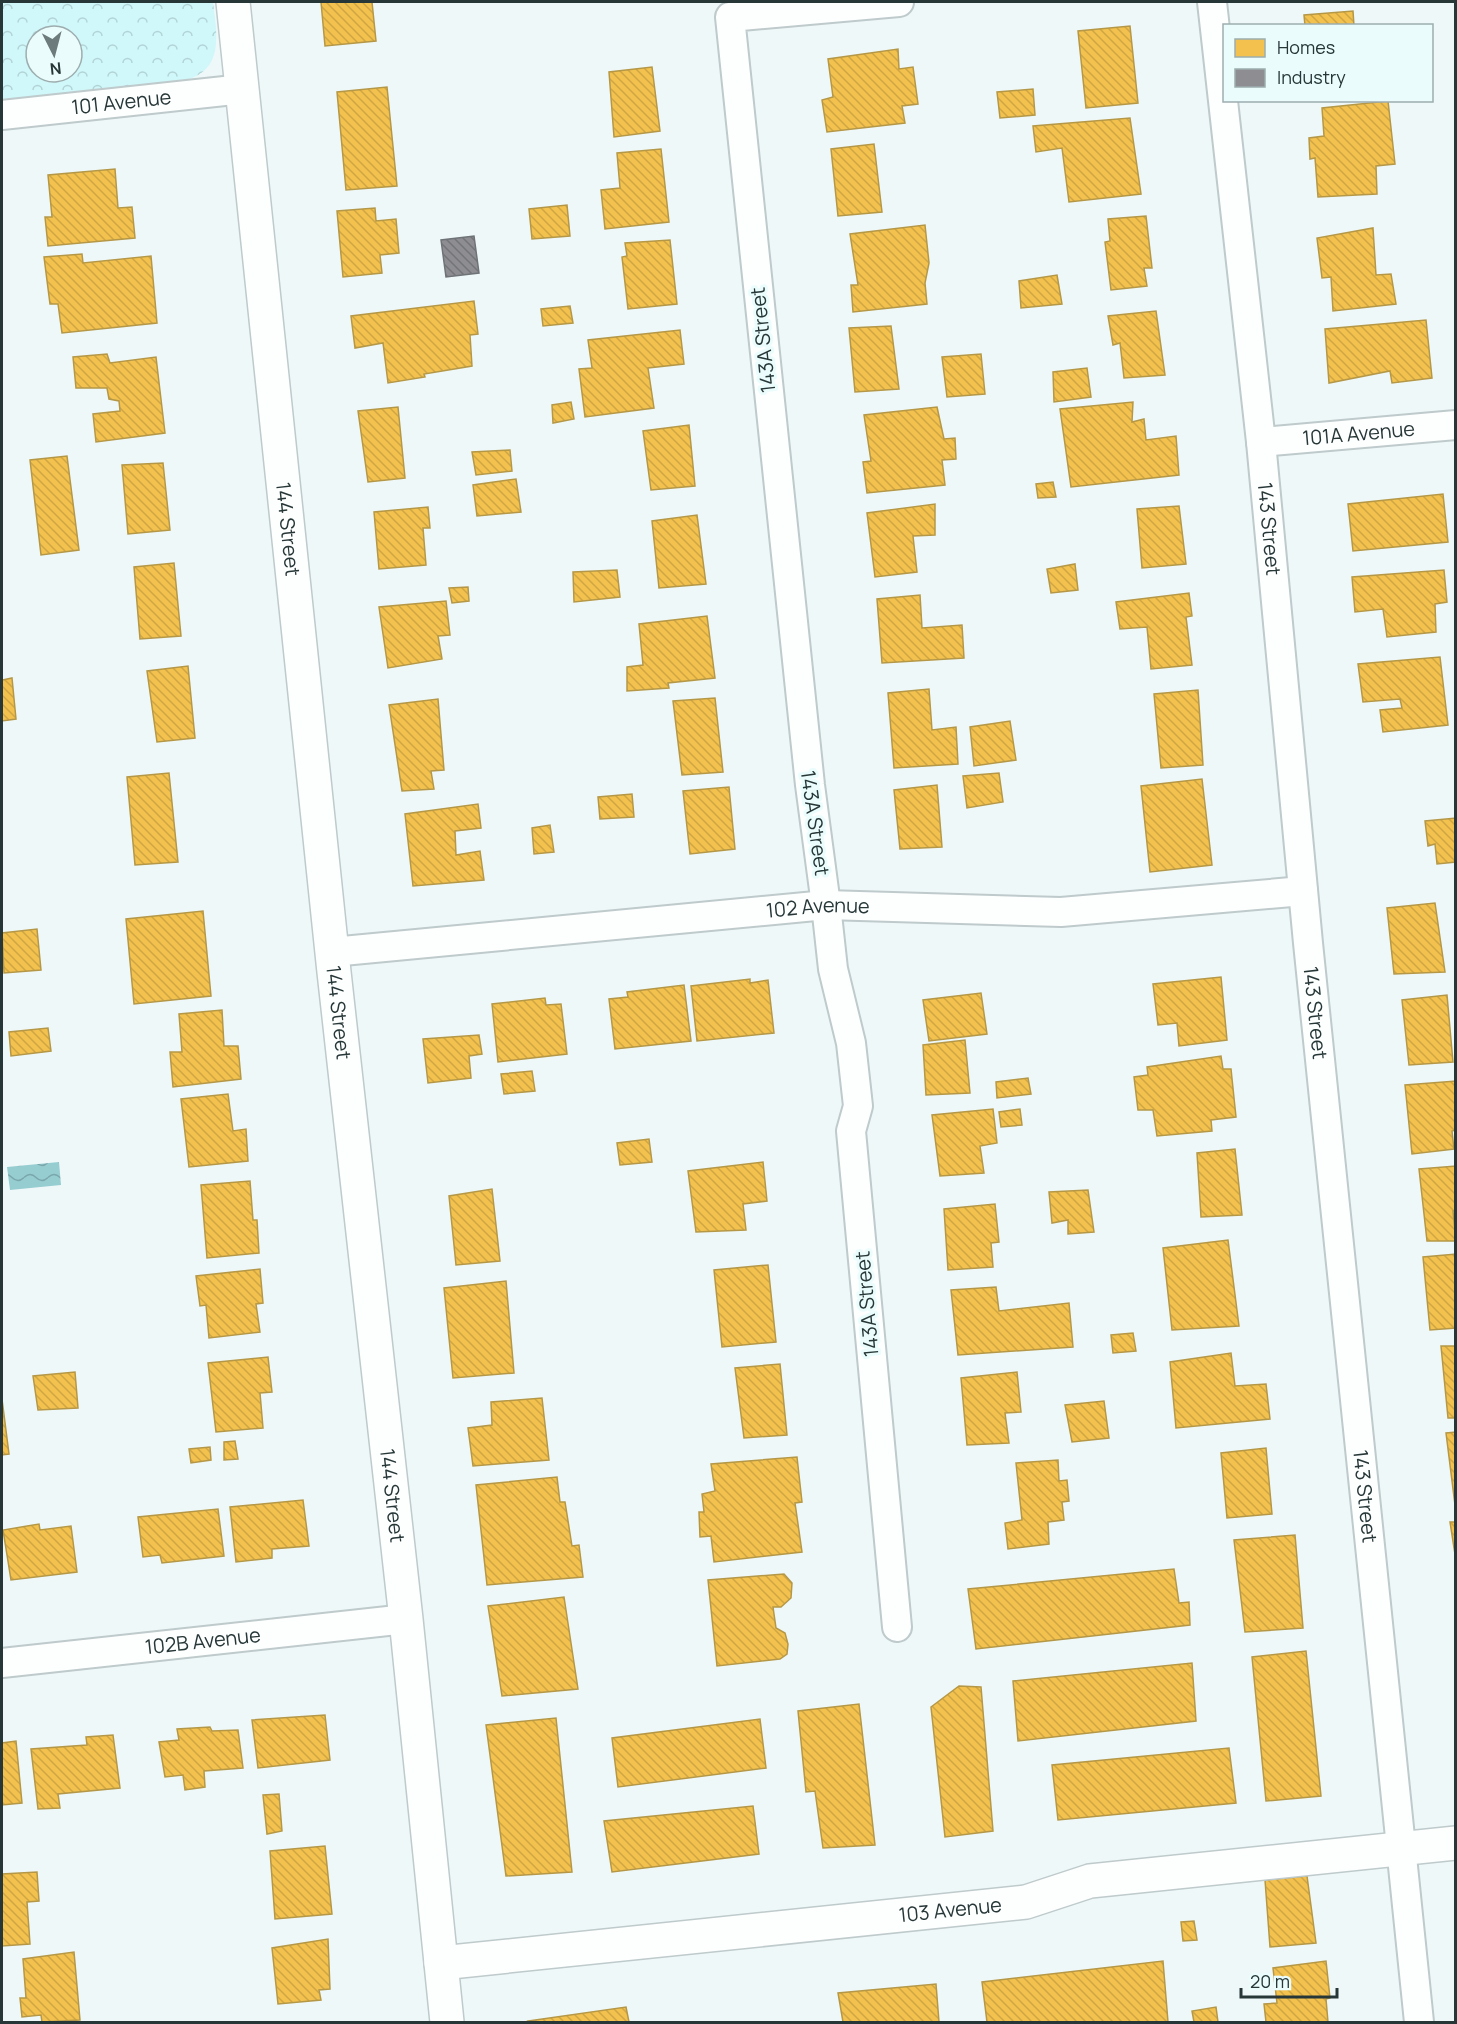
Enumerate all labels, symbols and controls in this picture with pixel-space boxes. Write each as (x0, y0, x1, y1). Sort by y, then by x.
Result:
north arrow (24, 24, 84, 84)
legend (1223, 24, 1433, 102)
text: Homes (1277, 35, 1335, 59)
text: N (49, 57, 62, 80)
text: Industry (1277, 65, 1346, 89)
street label: 101 Avenue (70, 83, 173, 120)
street label: 143A Street (744, 286, 781, 394)
street label: 101A Avenue (1301, 415, 1416, 451)
street label: 144 Street (270, 481, 307, 577)
street label: 143 Street (1252, 481, 1287, 577)
street label: 143A Street (795, 769, 836, 877)
street label: 102 Avenue (765, 891, 870, 924)
street label: 144 Street (320, 964, 358, 1061)
street label: 143 Street (1297, 965, 1334, 1061)
street label: 143A Street (848, 1250, 885, 1358)
street label: 144 Street (374, 1447, 411, 1544)
street label: 143 Street (1347, 1448, 1384, 1544)
street label: 102B Avenue (144, 1621, 262, 1660)
street label: 103 Avenue (897, 1891, 1003, 1928)
scale bar (1241, 1961, 1337, 1999)
text: 20 m (1250, 1969, 1290, 1993)

